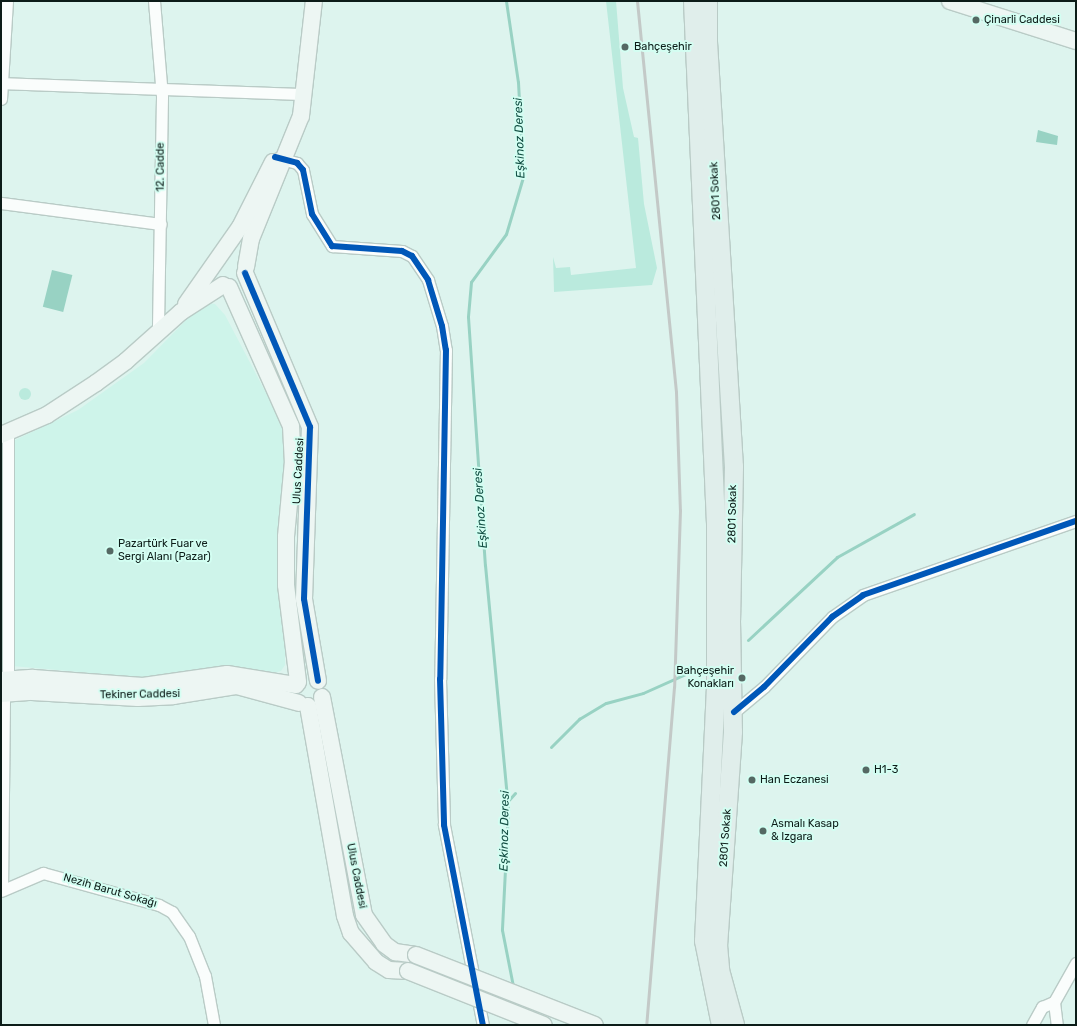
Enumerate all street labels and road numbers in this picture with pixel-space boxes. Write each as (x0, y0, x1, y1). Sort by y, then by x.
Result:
street label: 12. Cadde (154, 142, 168, 192)
street label: 2801 Sokak (708, 162, 724, 220)
street label: Ulus Caddesi (291, 438, 307, 504)
street label: 2801 Sokak (726, 485, 740, 543)
street label: Tekiner Caddesi (100, 688, 180, 702)
street label: 2801 Sokak (717, 808, 735, 868)
street label: Ulus Caddesi (343, 842, 369, 910)
street label: Nezih Barut Sokağı (62, 871, 158, 911)

